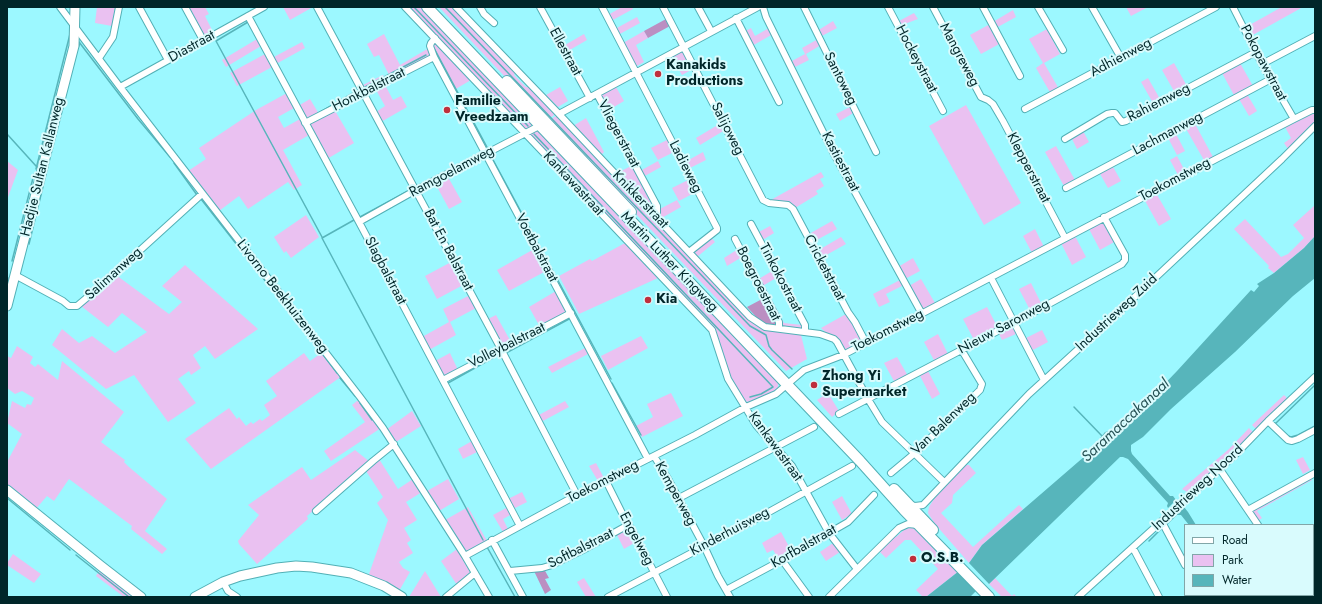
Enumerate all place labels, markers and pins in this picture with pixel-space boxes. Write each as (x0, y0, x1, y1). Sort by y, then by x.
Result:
place label: Kanakids Productions (666, 58, 743, 90)
marker: Kanakids Productions (653, 69, 663, 79)
place label: Familie Vreedzaam (455, 94, 528, 126)
marker: Familie Vreedzaam (442, 105, 452, 115)
place label: Kia (656, 292, 677, 308)
marker: Kia (643, 295, 653, 305)
place label: Zhong Yi Supermarket (822, 369, 906, 402)
marker: Zhong Yi Supermarket (809, 380, 819, 390)
place label: O.S.B. (921, 551, 963, 567)
marker: O.S.B. (908, 554, 918, 564)

